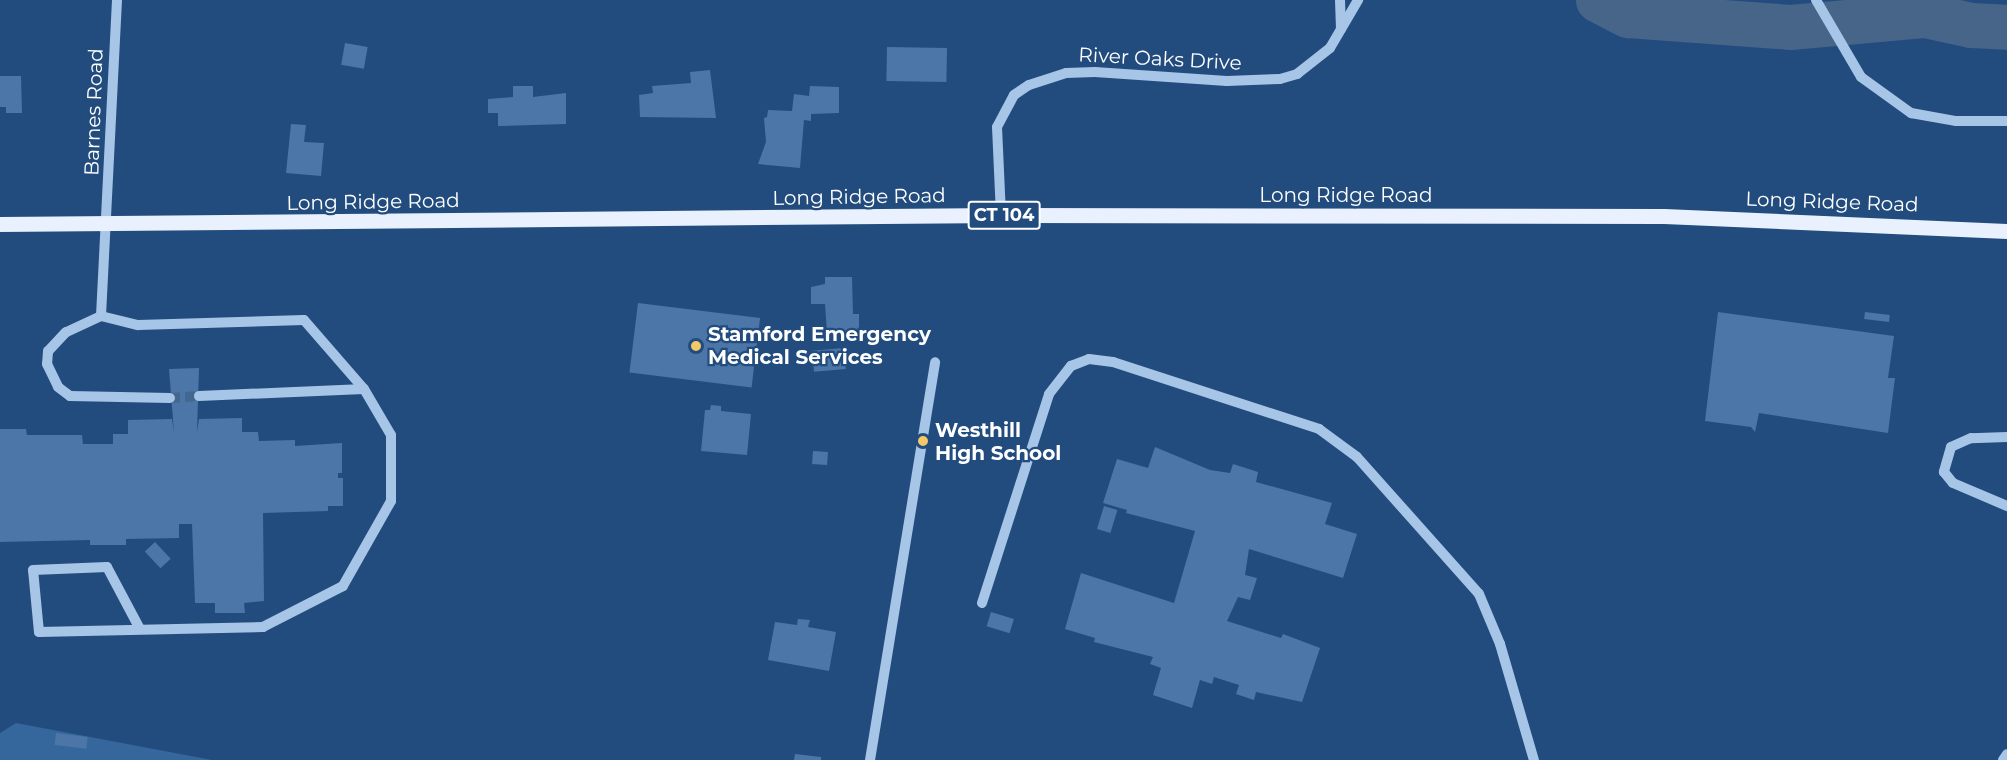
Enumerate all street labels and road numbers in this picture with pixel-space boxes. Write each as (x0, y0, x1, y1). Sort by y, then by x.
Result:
street label: River Oaks Drive (1078, 43, 1242, 75)
street label: Barnes Road (80, 48, 108, 176)
street label: Long Ridge Road (772, 183, 946, 211)
street label: Long Ridge Road (1259, 183, 1433, 207)
street label: Long Ridge Road (1745, 187, 1919, 217)
street label: Long Ridge Road (286, 188, 460, 216)
road number: CT 104 (966, 200, 1042, 230)

